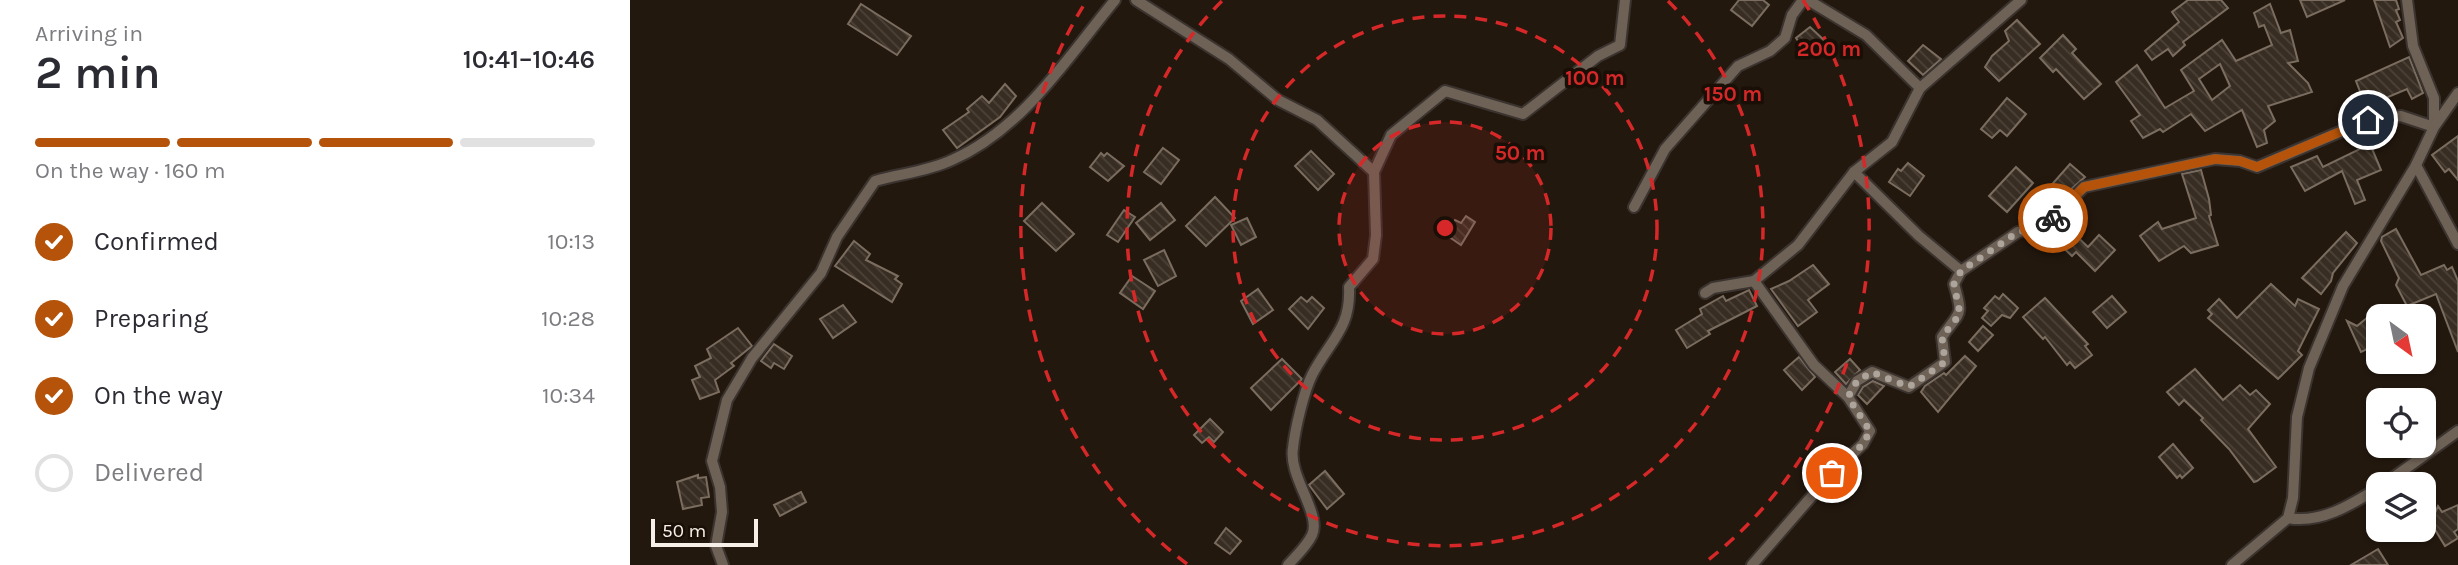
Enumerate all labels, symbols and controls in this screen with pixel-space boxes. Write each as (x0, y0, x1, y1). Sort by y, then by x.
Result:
text: Arriving in (35, 20, 143, 47)
text: 200 m (1797, 37, 1861, 61)
text: 10:41–10:46 (463, 44, 595, 75)
text: 2 min (35, 46, 161, 100)
text: 100 m (1565, 66, 1625, 90)
text: 150 m (1704, 82, 1762, 106)
pin (2338, 90, 2398, 150)
icon: home (2349, 101, 2387, 139)
text: 50 m (1495, 141, 1545, 165)
text: On the way · 160 m (35, 157, 225, 184)
courier (2018, 183, 2088, 253)
icon: bike (2034, 199, 2072, 237)
centre of rings (1433, 216, 1457, 240)
icon: check (35, 223, 73, 261)
text: Confirmed (94, 226, 219, 257)
text: 10:13 (547, 228, 595, 255)
icon: check (35, 300, 73, 338)
text: Preparing (94, 303, 208, 334)
north arrow (2366, 304, 2436, 374)
map controls (2366, 304, 2436, 542)
text: 10:28 (541, 305, 595, 332)
icon: check (35, 377, 73, 415)
text: On the way (94, 380, 223, 411)
text: 10:34 (542, 382, 595, 409)
button: locate (2366, 388, 2436, 458)
pin (1802, 443, 1862, 503)
icon: bag (1813, 454, 1851, 492)
text: Delivered (94, 457, 204, 488)
button: layers (2366, 472, 2436, 542)
scale bar (651, 516, 758, 548)
text: 50 m (662, 520, 706, 542)

